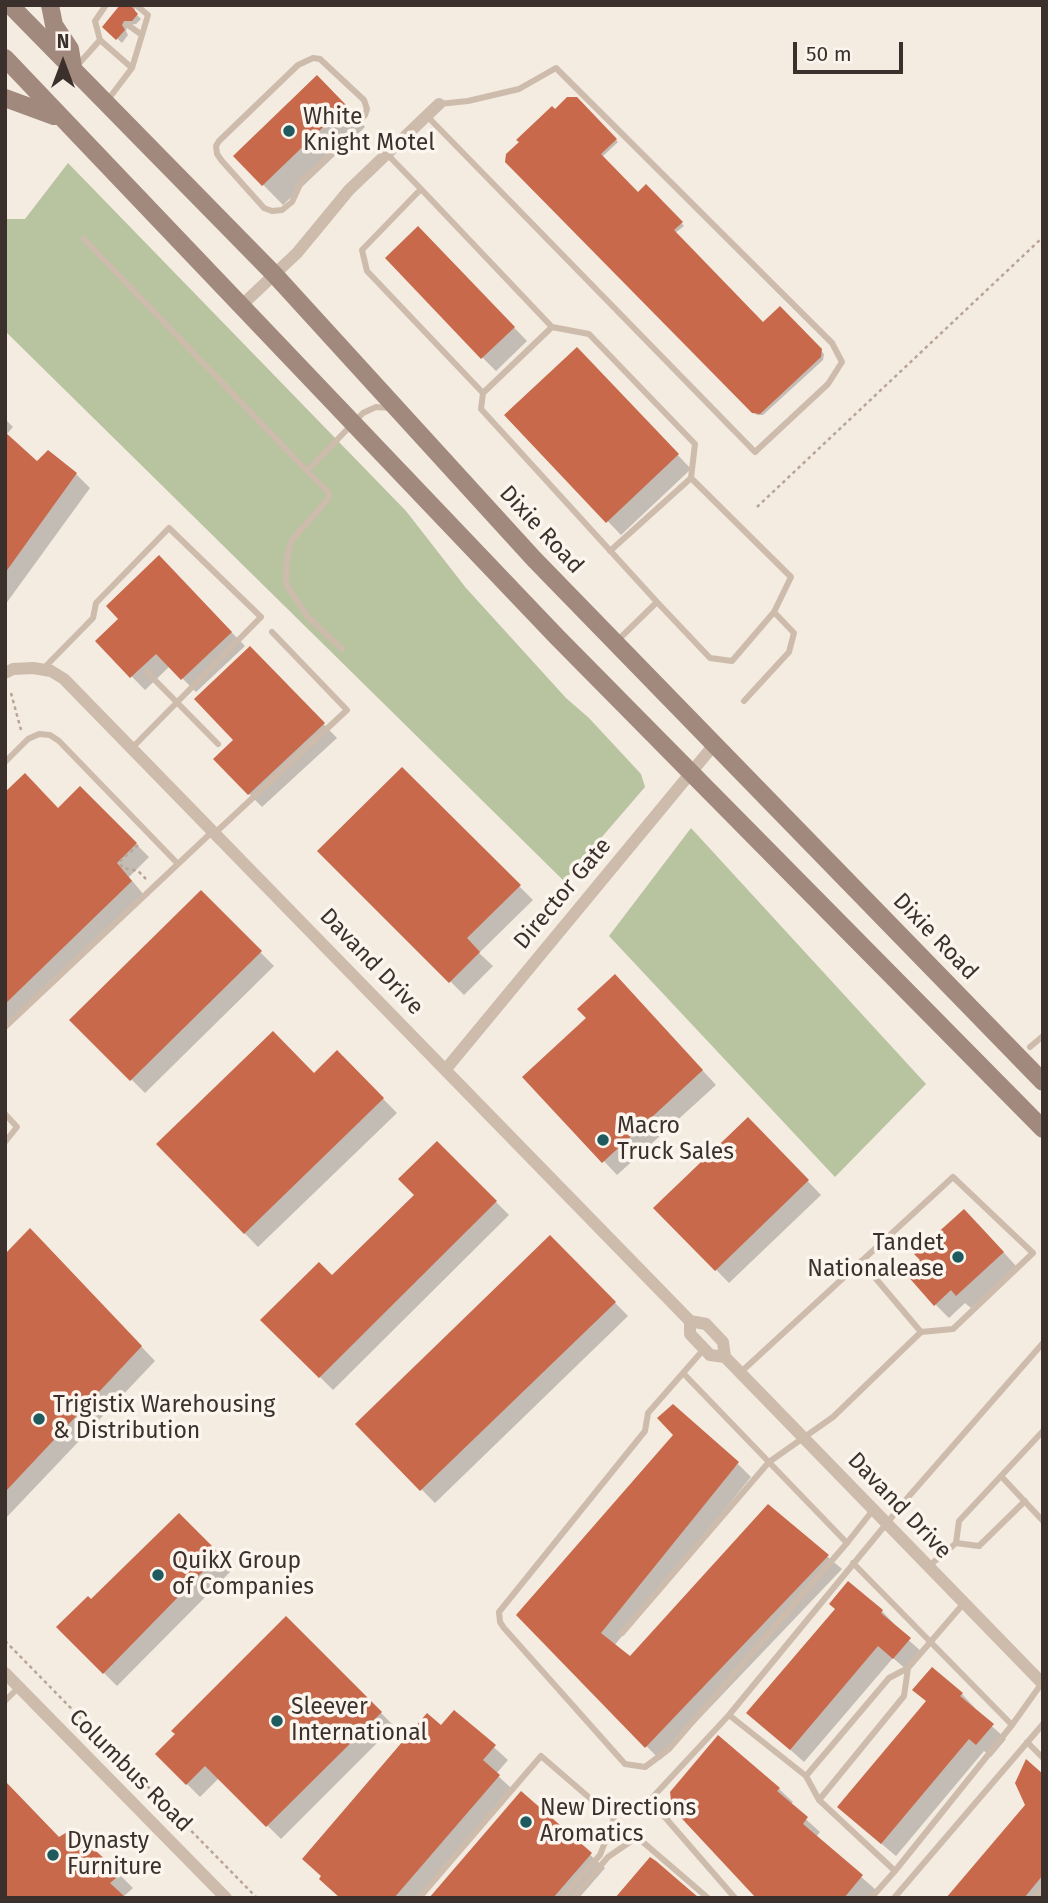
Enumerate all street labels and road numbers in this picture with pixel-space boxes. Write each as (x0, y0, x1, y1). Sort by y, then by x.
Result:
street label: Dixie Road (493, 480, 589, 580)
street label: Director Gate (508, 833, 618, 955)
street label: Dixie Road (887, 888, 983, 986)
street label: Davand Drive (313, 903, 429, 1021)
street label: Davand Drive (841, 1447, 957, 1565)
street label: Columbus Road (63, 1704, 197, 1838)

